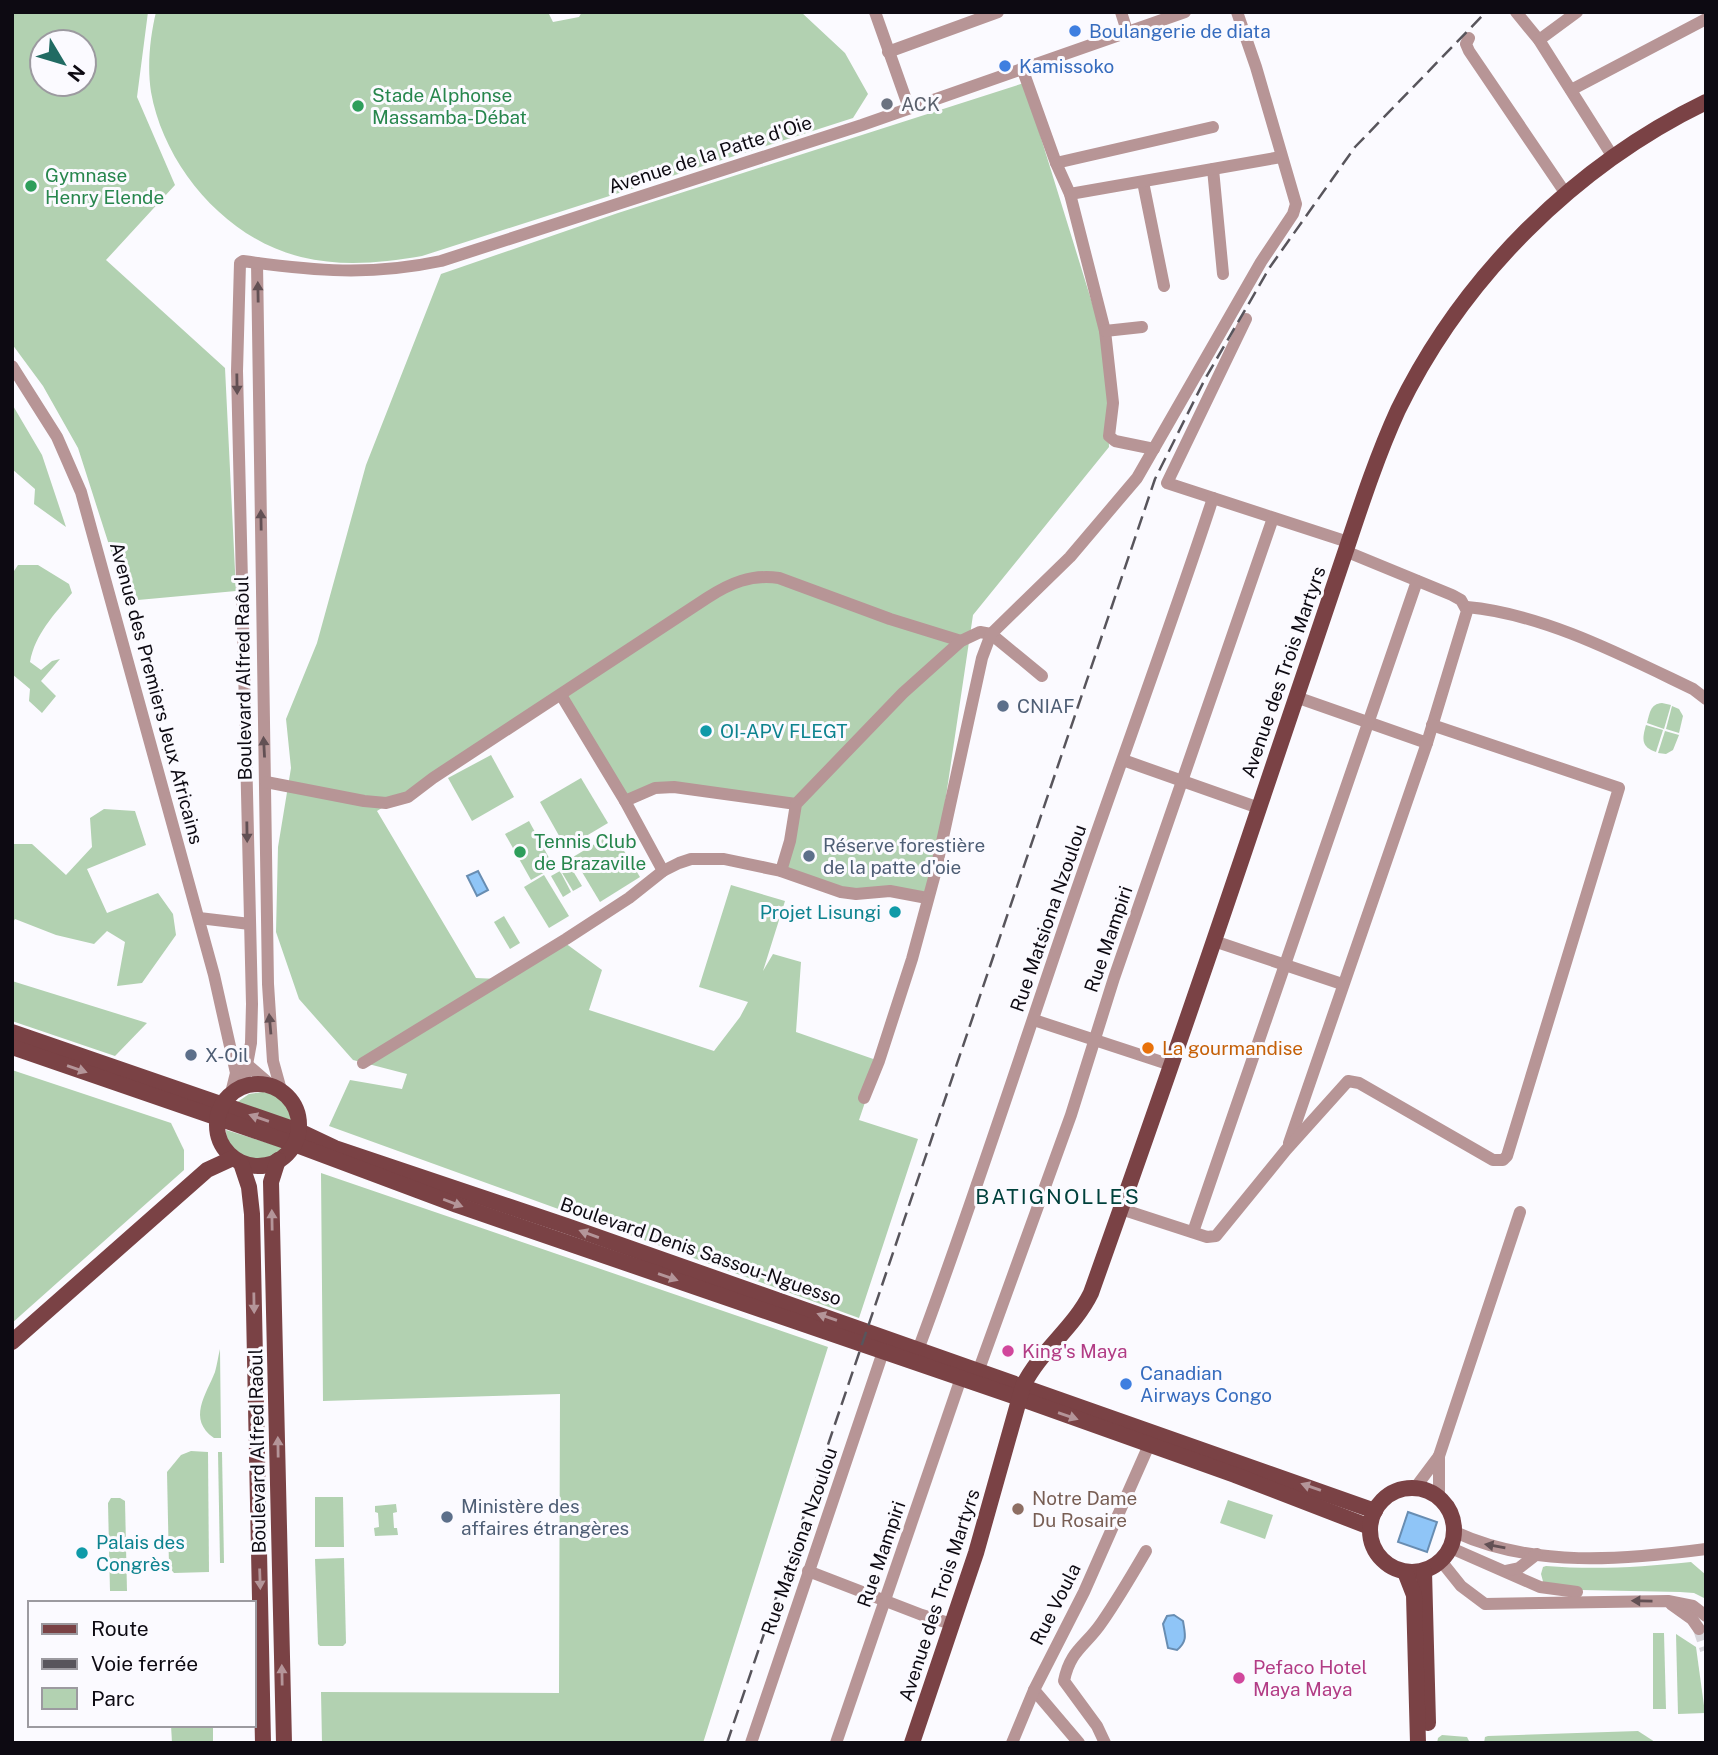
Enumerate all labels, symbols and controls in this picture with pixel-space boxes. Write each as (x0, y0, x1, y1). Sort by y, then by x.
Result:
place label: Boulangerie de diata (1089, 20, 1271, 42)
marker: Boulangerie de diata (1067, 23, 1083, 39)
north arrow (28, 28, 98, 98)
place label: Kamissoko (1019, 55, 1114, 77)
marker: Kamissoko (997, 58, 1013, 74)
text: N (63, 61, 90, 86)
place label: Stade Alphonse Massamba-Débat (372, 84, 527, 128)
place label: ACK (901, 93, 940, 115)
marker: ACK (879, 96, 895, 112)
marker: Stade Alphonse Massamba-Débat (350, 98, 366, 114)
street label: Avenue de la Patte d'Oie (605, 111, 815, 197)
place label: Gymnase Henry Elende (45, 164, 164, 208)
marker: Gymnase Henry Elende (23, 178, 39, 194)
one-way arrow (252, 281, 263, 303)
one-way arrow (231, 373, 243, 395)
one-way arrow (255, 508, 266, 530)
street label: Avenue des Premiers Jeux Africains (106, 539, 208, 847)
street label: Avenue des Trois Martyrs (1236, 563, 1330, 781)
street label: Boulevard Alfred Raôul (230, 575, 256, 781)
place label: CNIAF (1017, 695, 1075, 717)
marker: CNIAF (995, 698, 1011, 714)
place label: OI-APV FLEGT (720, 720, 847, 742)
marker: OI-APV FLEGT (698, 723, 714, 739)
one-way arrow (259, 736, 270, 758)
one-way arrow (242, 821, 253, 843)
street label: Rue Matsiona Nzoulou (1006, 821, 1090, 1015)
place label: Tennis Club de Brazaville (534, 830, 646, 874)
place label: Réserve forestière de la patte d'oie (823, 834, 985, 878)
marker: Tennis Club de Brazaville (512, 844, 528, 860)
marker: Réserve forestière de la patte d'oie (801, 848, 817, 864)
street label: Rue Mampiri (1080, 883, 1136, 995)
place label: Projet Lisungi (760, 901, 881, 923)
marker: Projet Lisungi (887, 904, 903, 920)
one-way arrow (264, 1012, 275, 1034)
place label: La gourmandise (1162, 1037, 1303, 1059)
marker: La gourmandise (1140, 1040, 1156, 1056)
place label: X-Oil (205, 1044, 249, 1066)
marker: X-Oil (183, 1047, 199, 1063)
one-way arrow (66, 1064, 87, 1075)
one-way arrow (249, 1112, 270, 1123)
district label: BATIGNOLLES (975, 1184, 1141, 1209)
street label: Boulevard Denis Sassou-Nguesso (557, 1192, 845, 1310)
one-way arrow (442, 1198, 463, 1209)
one-way arrow (266, 1208, 278, 1230)
one-way arrow (579, 1228, 600, 1239)
one-way arrow (657, 1272, 678, 1283)
one-way arrow (248, 1292, 260, 1314)
one-way arrow (817, 1311, 838, 1322)
place label: King's Maya (1022, 1340, 1128, 1362)
marker: King's Maya (1000, 1343, 1016, 1359)
street label: Boulevard Alfred Raôul (244, 1348, 270, 1554)
place label: Canadian Airways Congo (1140, 1362, 1272, 1406)
marker: Canadian Airways Congo (1118, 1376, 1134, 1392)
one-way arrow (1057, 1411, 1078, 1422)
one-way arrow (272, 1436, 284, 1458)
street label: Rue Matsiona Nzoulou (757, 1444, 841, 1638)
one-way arrow (1300, 1481, 1321, 1492)
street label: Avenue des Trois Martyrs (894, 1486, 984, 1704)
place label: Notre Dame Du Rosaire (1032, 1487, 1137, 1531)
place label: Ministère des affaires étrangères (461, 1495, 629, 1539)
street label: Rue Mampiri (853, 1498, 909, 1610)
marker: Notre Dame Du Rosaire (1010, 1501, 1026, 1517)
marker: Ministère des affaires étrangères (439, 1509, 455, 1525)
place label: Palais des Congrès (96, 1531, 185, 1575)
one-way arrow (1484, 1541, 1506, 1552)
marker: Palais des Congrès (74, 1545, 90, 1561)
street label: Rue Voula (1025, 1560, 1085, 1648)
one-way arrow (254, 1569, 265, 1591)
one-way arrow (1630, 1595, 1652, 1606)
legend (28, 1601, 256, 1727)
text: Route (91, 1616, 149, 1641)
text: Voie ferrée (91, 1651, 198, 1676)
place label: Pefaco Hotel Maya Maya (1253, 1656, 1367, 1700)
one-way arrow (276, 1663, 288, 1685)
marker: Pefaco Hotel Maya Maya (1231, 1670, 1247, 1686)
text: Parc (91, 1686, 135, 1711)

